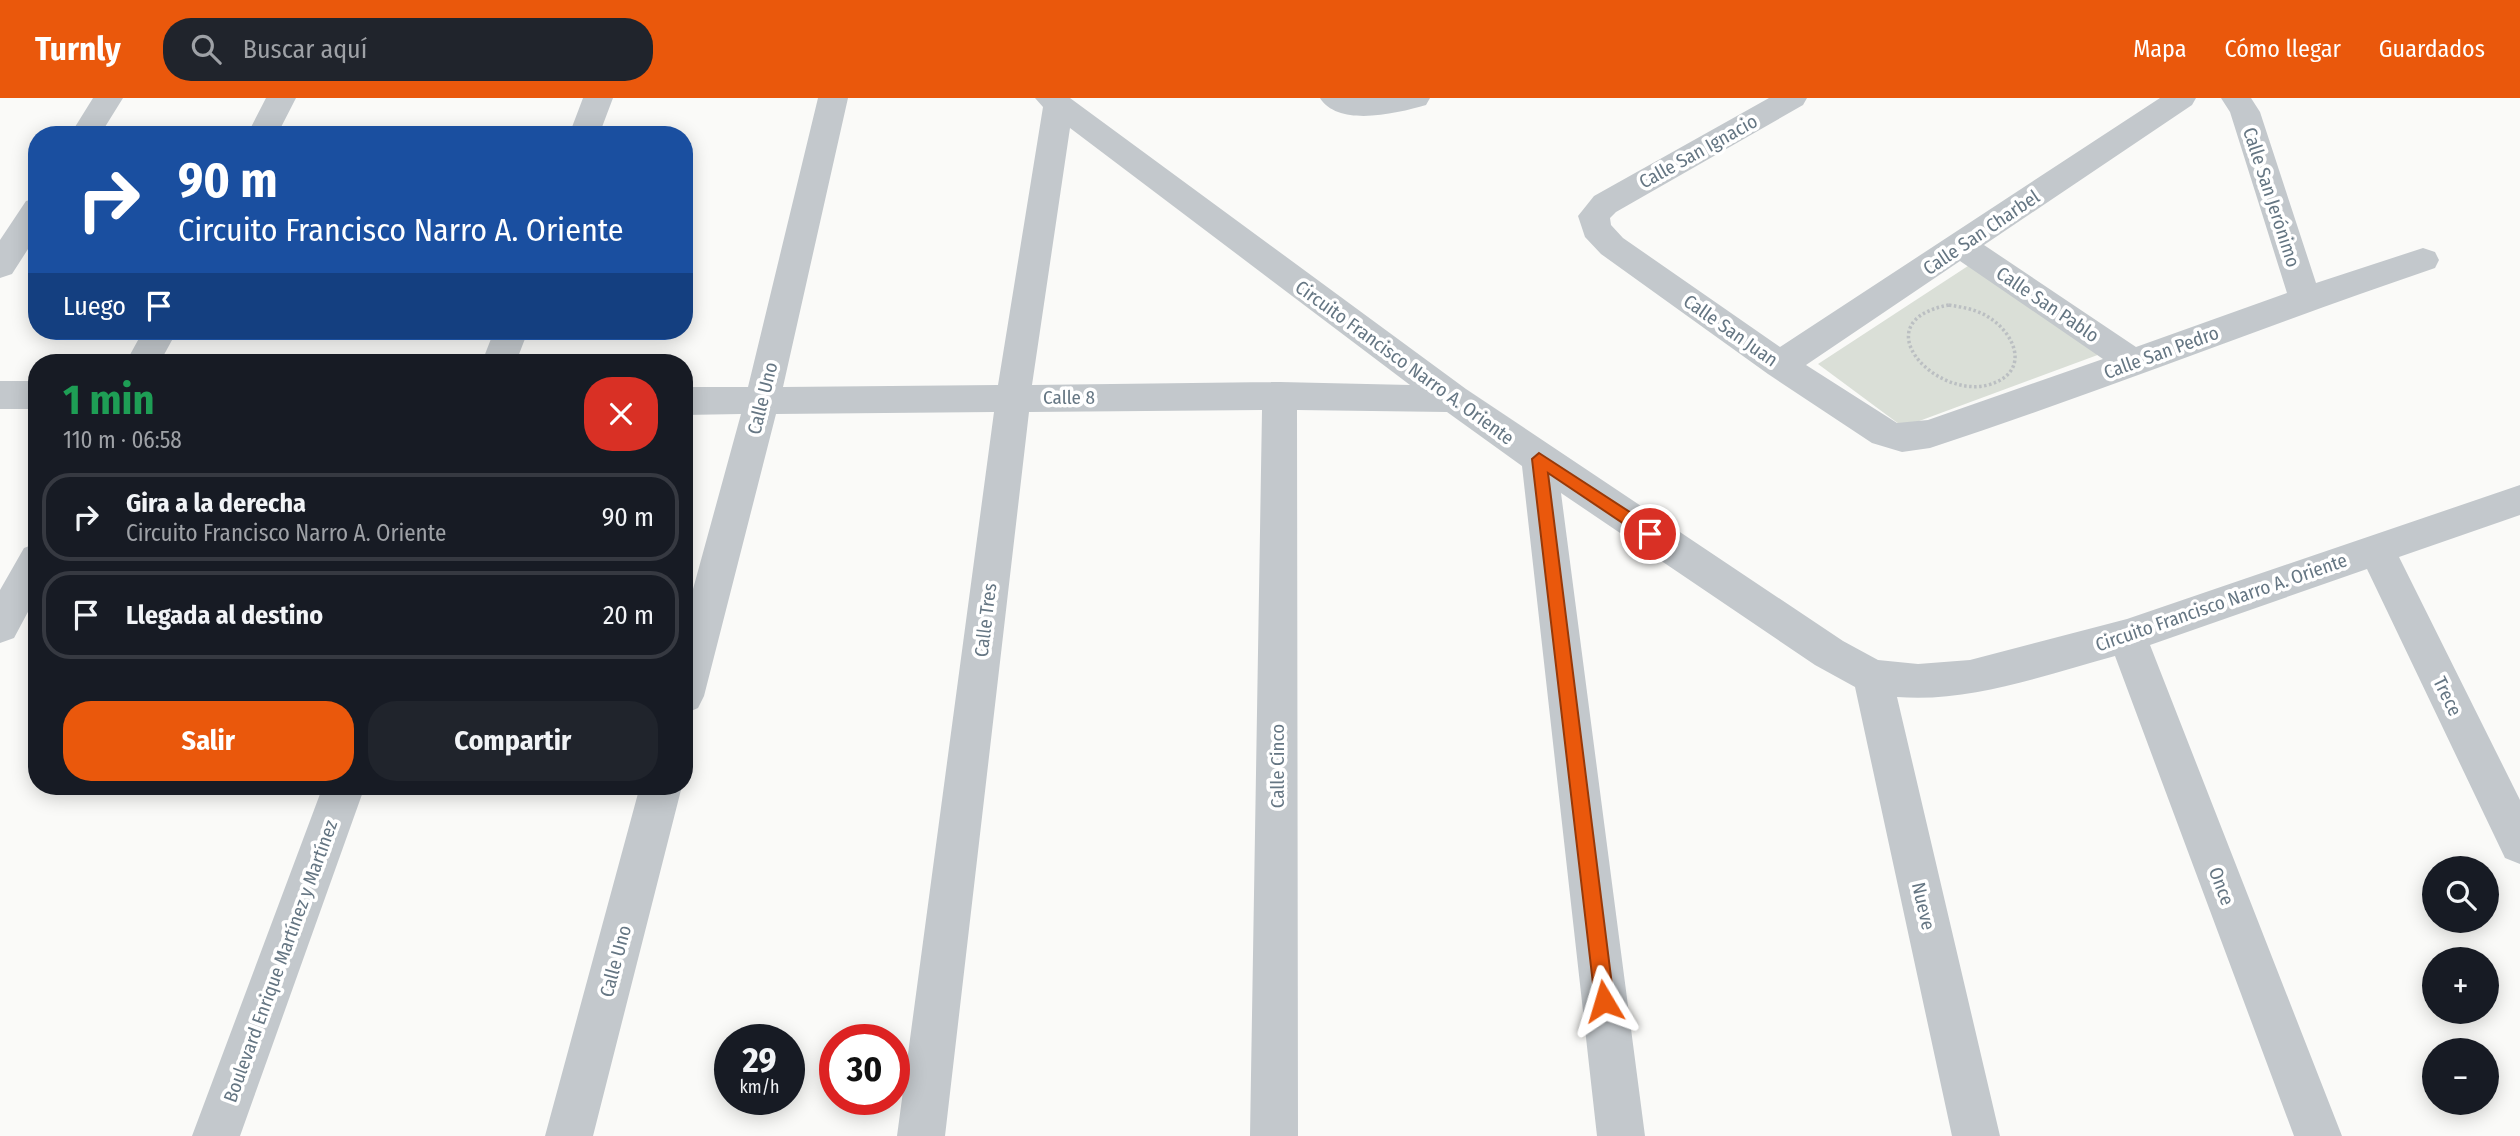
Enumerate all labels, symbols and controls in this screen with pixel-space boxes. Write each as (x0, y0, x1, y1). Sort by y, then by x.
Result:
search box (163, 18, 653, 81)
text: Turnly (35, 29, 121, 69)
icon: search (187, 30, 225, 68)
text: Buscar aquí (243, 34, 367, 65)
text: Mapa (2133, 35, 2186, 63)
text: Cómo llegar (2224, 35, 2341, 63)
text: Guardados (2379, 35, 2485, 63)
street label: Calle San Ignacio (1635, 109, 1761, 193)
street label: Calle San Jerónimo (2238, 124, 2305, 270)
text: 90 m (178, 151, 278, 210)
icon: right (63, 154, 154, 245)
street label: Calle San Charbel (1919, 185, 2044, 280)
text: Circuito Francisco Narro A. Oriente (178, 211, 624, 249)
street label: Calle San Pablo (1992, 262, 2103, 347)
street label: Circuito Francisco Narro A. Oriente (1291, 275, 1518, 449)
icon: arrive (140, 287, 178, 325)
street label: Calle San Juan (1679, 289, 1782, 371)
text: Luego (63, 291, 126, 322)
street label: Calle San Pedro (2101, 321, 2222, 384)
street label: Calle Uno (742, 360, 783, 437)
text: 1 min (63, 375, 154, 425)
button: close (584, 377, 658, 451)
street label: Calle 8 (1043, 386, 1095, 409)
text: 110 m · 06:58 (63, 426, 182, 454)
text: Gira a la derecha (126, 488, 306, 519)
icon: right (67, 498, 105, 536)
text: 90 m (602, 502, 654, 533)
pin (1620, 504, 1680, 564)
icon: arrive (1631, 515, 1669, 553)
text: Circuito Francisco Narro A. Oriente (126, 519, 446, 547)
street label: Circuito Francisco Narro A. Oriente (2092, 549, 2350, 656)
street label: Calle Tres (970, 582, 1001, 658)
icon: arrive (67, 596, 105, 634)
text: Llegada al destino (126, 600, 323, 631)
text: 20 m (603, 600, 654, 631)
street label: Trece (2428, 673, 2467, 720)
button: Salir (63, 701, 354, 781)
button: Compartir (368, 701, 658, 781)
street label: Calle Cinco (1266, 724, 1289, 808)
street label: Boulevard Enrique Martínez y Martínez (219, 816, 343, 1105)
map controls (2422, 856, 2499, 1115)
button: search (2422, 856, 2499, 933)
street label: Once (2204, 864, 2239, 909)
street label: Nueve (1907, 880, 1940, 932)
street label: Calle Uno (595, 923, 636, 1000)
button: + (2422, 947, 2499, 1024)
position arrow (1567, 964, 1641, 1038)
speed limit sign: 30 (819, 1024, 910, 1115)
button: − (2422, 1038, 2499, 1115)
text: 29 (742, 1039, 777, 1081)
text: km/h (739, 1076, 780, 1098)

